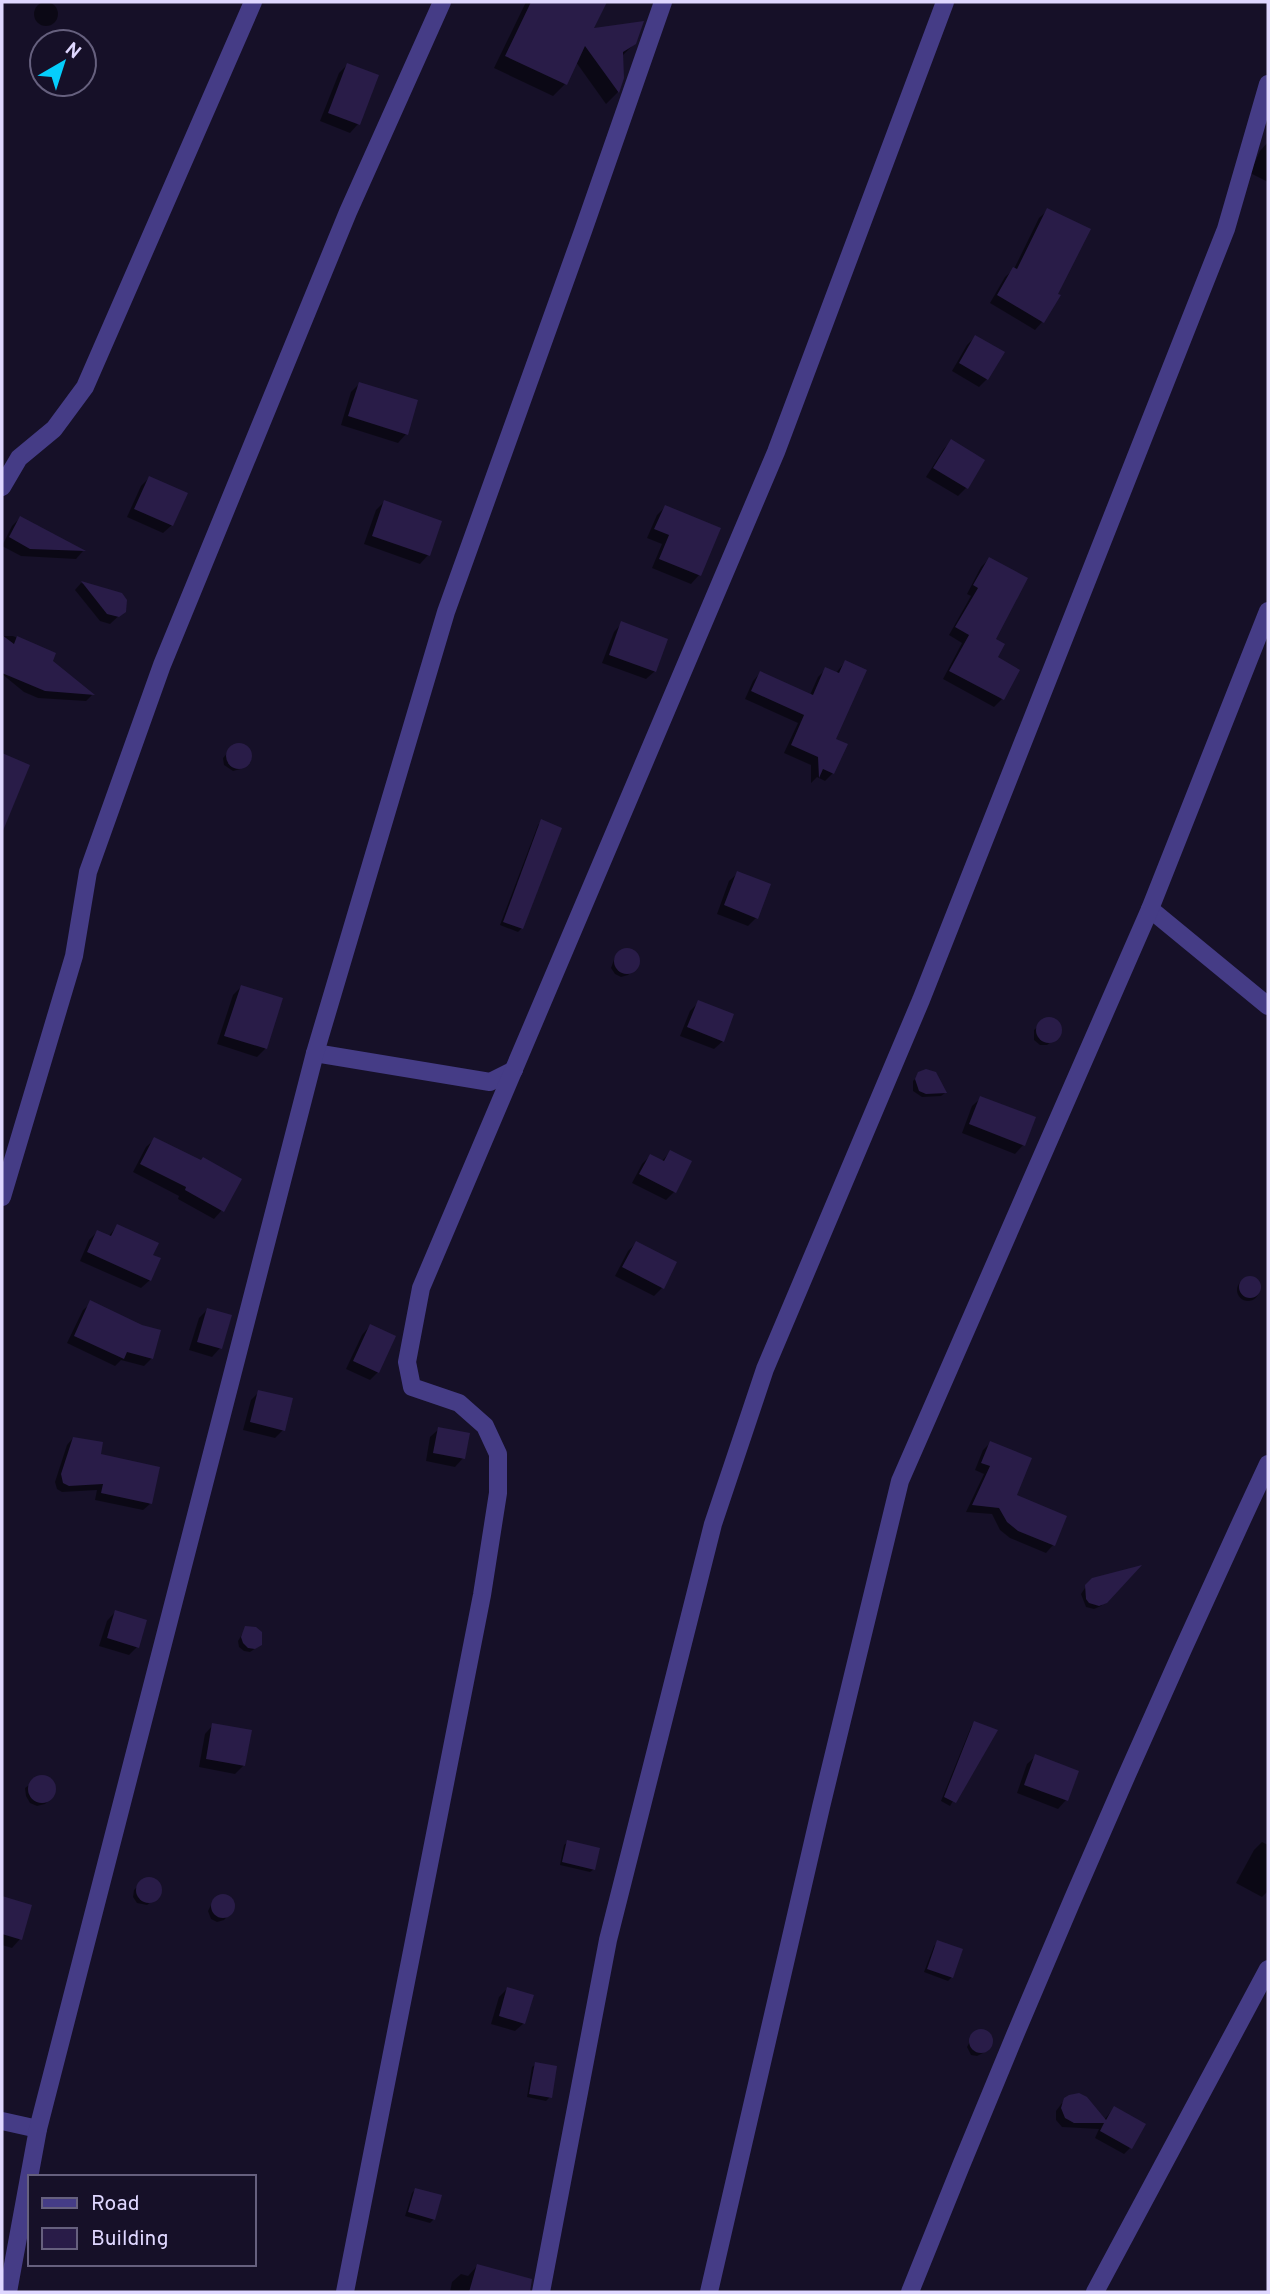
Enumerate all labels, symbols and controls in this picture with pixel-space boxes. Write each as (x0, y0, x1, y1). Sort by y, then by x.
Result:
north arrow (28, 28, 98, 98)
text: N (60, 38, 85, 65)
legend (28, 2175, 256, 2266)
text: Road (91, 2191, 140, 2218)
text: Building (91, 2226, 169, 2253)

